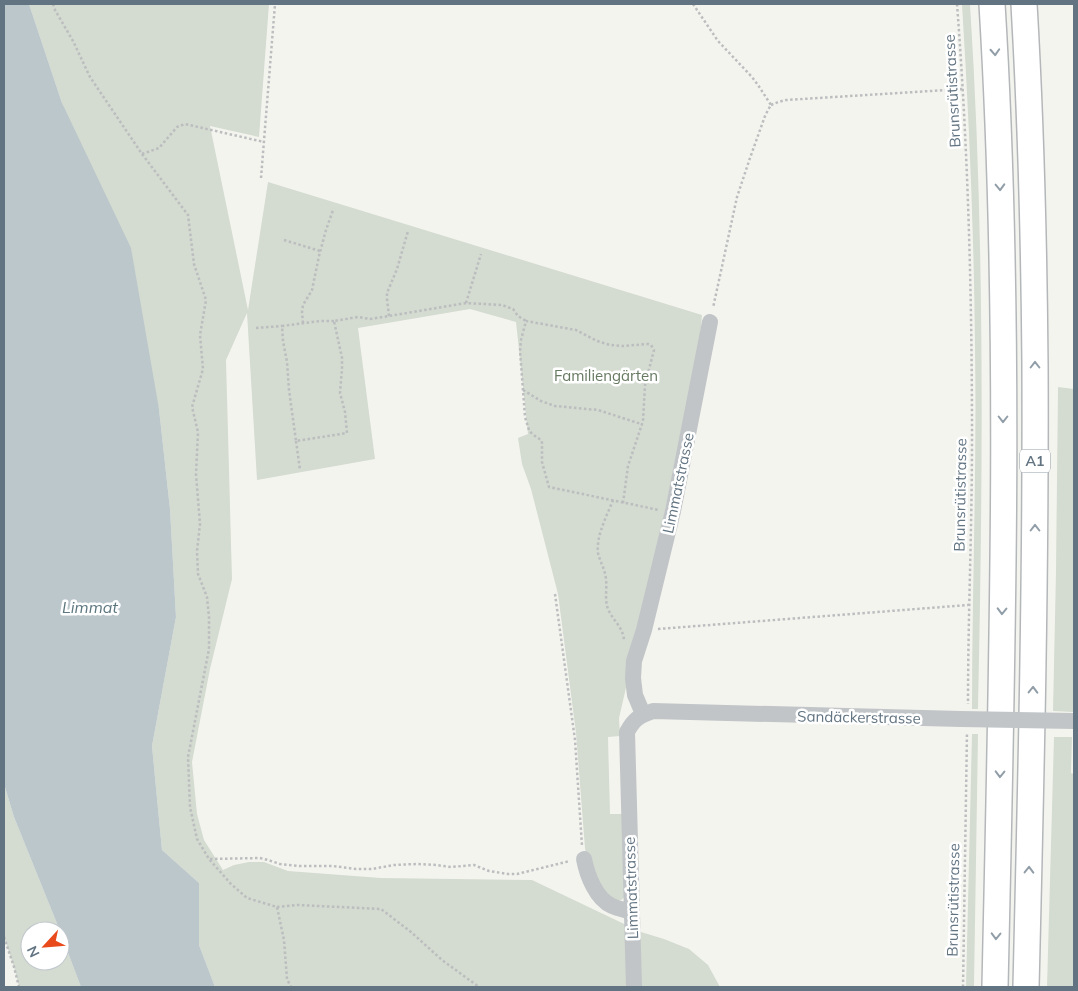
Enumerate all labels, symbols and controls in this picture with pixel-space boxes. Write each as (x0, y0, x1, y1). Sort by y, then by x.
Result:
street label: Brunsrütistrasse (940, 34, 964, 148)
one-way arrow (989, 49, 1000, 57)
one-way arrow (995, 184, 1005, 191)
one-way arrow (1030, 361, 1040, 369)
park label: Familiengärten (554, 366, 658, 385)
one-way arrow (998, 416, 1008, 424)
street label: Limmatstrasse (658, 431, 698, 535)
street label: Brunsrütistrasse (950, 438, 970, 552)
road number: A1 (1020, 450, 1050, 472)
one-way arrow (1030, 524, 1040, 532)
water label: Limmat (62, 597, 118, 617)
one-way arrow (997, 608, 1007, 616)
one-way arrow (1028, 686, 1038, 694)
street label: Sandäckerstrasse (797, 706, 921, 728)
one-way arrow (994, 770, 1005, 778)
street label: Limmatstrasse (620, 837, 642, 939)
street label: Brunsrütistrasse (943, 843, 963, 957)
one-way arrow (1024, 866, 1034, 874)
north arrow (20, 921, 70, 971)
one-way arrow (991, 933, 1001, 941)
text: N (23, 943, 44, 960)

